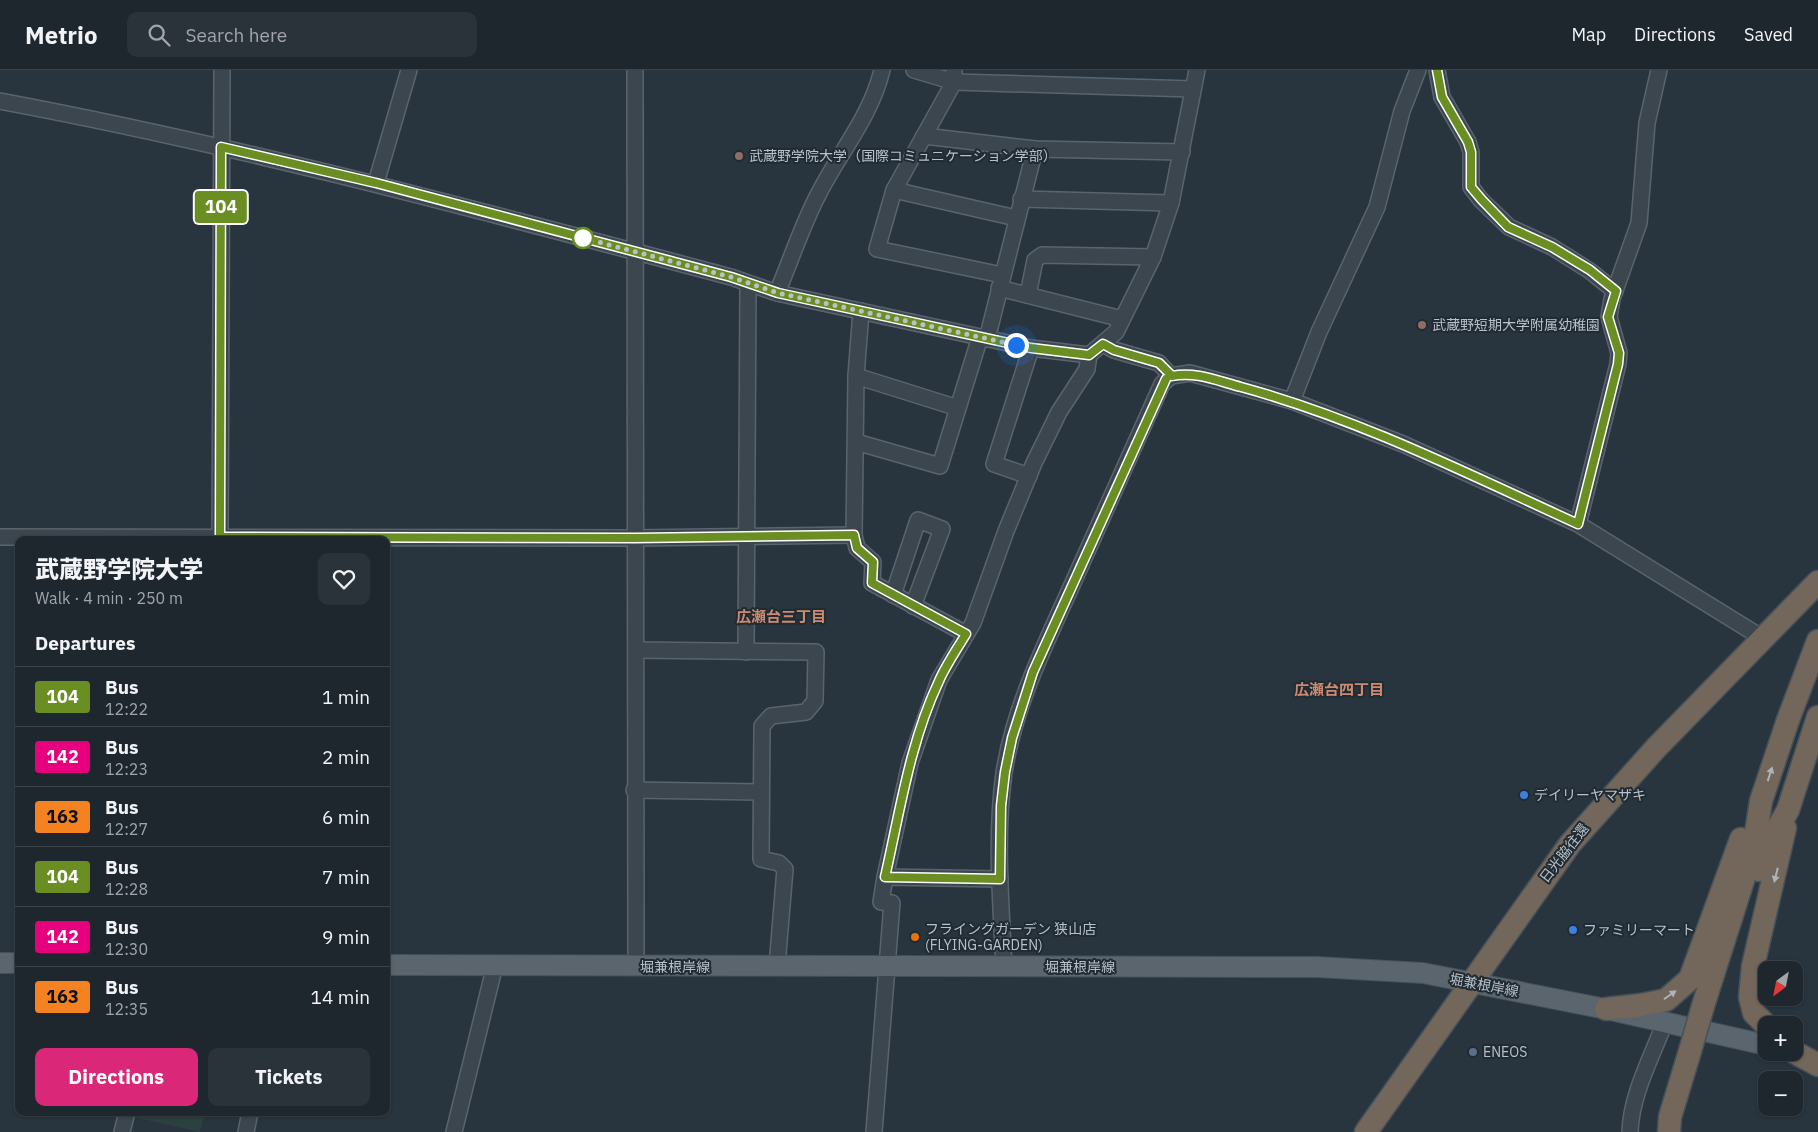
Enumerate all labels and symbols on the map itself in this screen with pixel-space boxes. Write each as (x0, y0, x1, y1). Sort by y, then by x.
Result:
place label: 武蔵野学院大学（国際コミュニケーション学部） (749, 147, 1057, 165)
marker: 武蔵野学院大学（国際コミュニケーション学部） (733, 150, 745, 162)
line badge: 104 (192, 191, 250, 223)
unlabelled marker (572, 227, 594, 249)
place label: 武蔵野短期大学附属幼稚園 (1432, 316, 1600, 334)
marker: 武蔵野短期大学附属幼稚園 (1416, 319, 1428, 331)
your location (1004, 333, 1029, 358)
district label: 広瀬台三丁目 (736, 607, 826, 626)
district label: 広瀬台四丁目 (1294, 680, 1384, 699)
one-way arrow (1767, 767, 1774, 782)
place label: デイリーヤマザキ (1534, 786, 1646, 804)
marker: デイリーヤマザキ (1518, 789, 1530, 801)
street label: 日光脇往還 (1535, 820, 1593, 886)
one-way arrow (1771, 867, 1779, 882)
place label: フライングガーデン 狭山店 (FLYING-GARDEN) (925, 920, 1096, 954)
place label: ファミリーマート (1583, 921, 1695, 939)
marker: ファミリーマート (1567, 924, 1579, 936)
marker: フライングガーデン 狭山店 (FLYING-GARDEN) (909, 931, 921, 943)
street label: 堀兼根岸線 (640, 958, 710, 976)
street label: 堀兼根岸線 (1045, 958, 1115, 976)
north arrow (1758, 961, 1802, 1006)
street label: 堀兼根岸線 (1448, 969, 1520, 1001)
one-way arrow (1663, 990, 1677, 1000)
place label: ENEOS (1483, 1043, 1527, 1061)
marker: ENEOS (1467, 1046, 1479, 1058)

